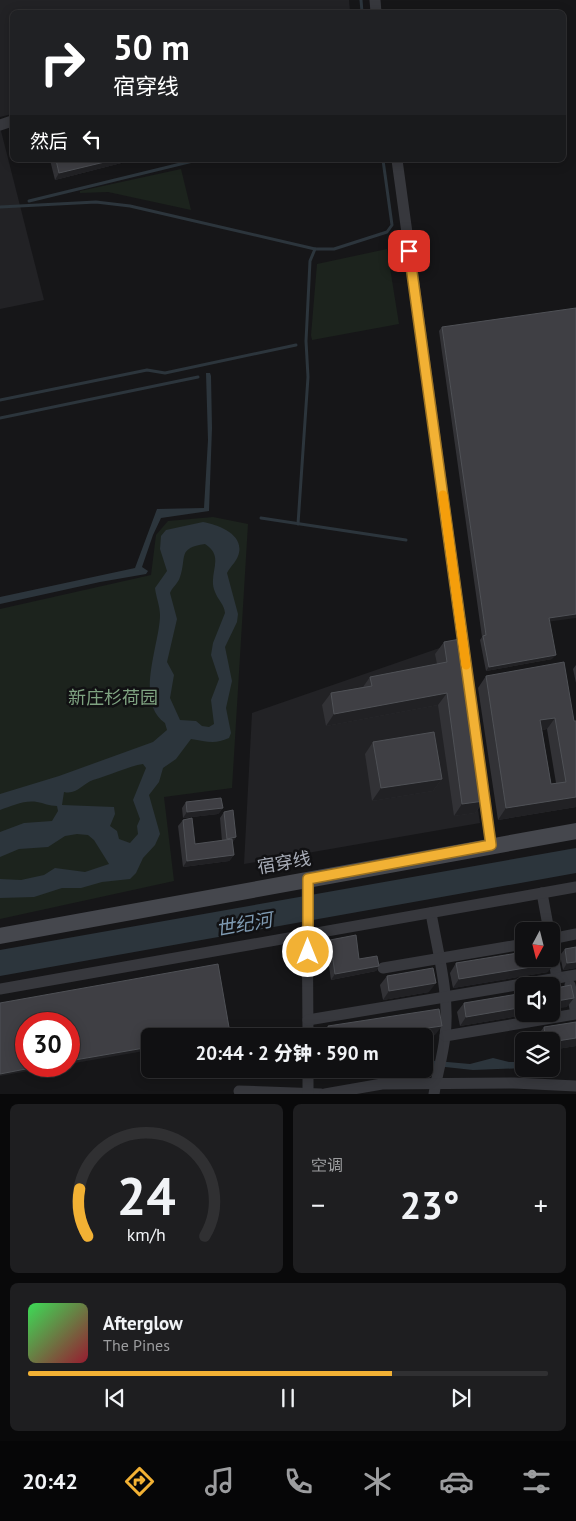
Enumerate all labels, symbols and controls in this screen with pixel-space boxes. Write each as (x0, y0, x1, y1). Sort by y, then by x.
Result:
text: 50 m (113, 24, 190, 70)
icon: right (30, 30, 95, 95)
text: 宿穿线 (113, 72, 179, 100)
icon: left (78, 125, 106, 153)
text: 然后 (30, 129, 68, 153)
pin (388, 230, 430, 272)
icon: arrive (395, 237, 423, 265)
park label: 新庄杉荷园 (68, 686, 158, 709)
street label: 宿穿线 (255, 846, 312, 879)
water label: 世纪河 (214, 907, 278, 941)
north arrow (515, 922, 560, 968)
map controls (515, 922, 560, 1077)
position arrow (281, 925, 333, 977)
button: sound (515, 977, 560, 1022)
speed limit sign: 30 (15, 1012, 80, 1077)
button: layers (515, 1032, 560, 1077)
text: 20:44 · 2 分钟 · 590 m (195, 1041, 379, 1065)
text: 空调 (311, 1155, 343, 1175)
text: 24 (117, 1162, 176, 1229)
text: 23° (400, 1180, 459, 1229)
text: − (311, 1186, 325, 1223)
text: + (534, 1186, 548, 1223)
text: km/h (127, 1223, 166, 1246)
text: Afterglow (103, 1311, 183, 1335)
text: The Pines (103, 1335, 170, 1355)
icon: previous (101, 1384, 129, 1412)
icon: pause (274, 1384, 302, 1412)
icon: next (447, 1384, 475, 1412)
icon: directions (122, 1464, 157, 1499)
icon: music (202, 1464, 237, 1499)
icon: phone (281, 1464, 316, 1499)
icon: climate (360, 1464, 395, 1499)
icon: car (439, 1464, 474, 1499)
icon: filters (519, 1464, 554, 1499)
text: 20:42 (22, 1467, 78, 1495)

